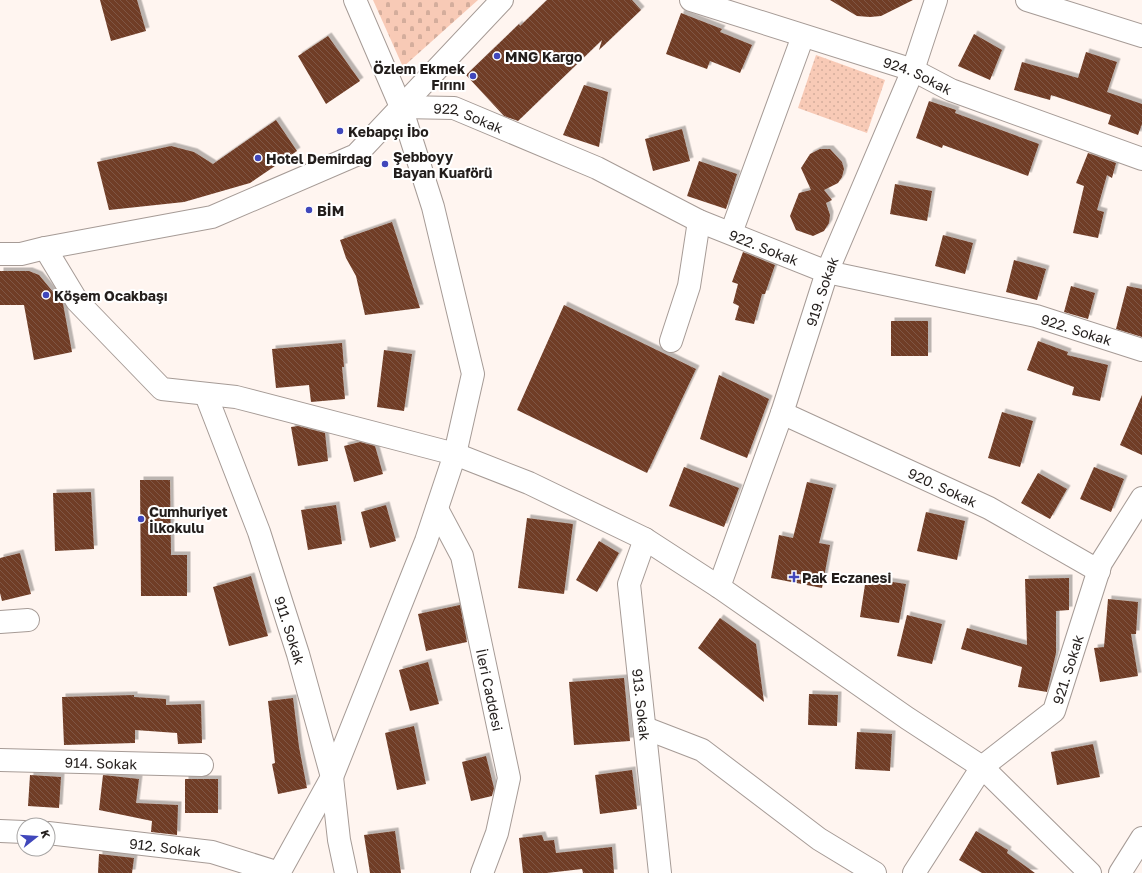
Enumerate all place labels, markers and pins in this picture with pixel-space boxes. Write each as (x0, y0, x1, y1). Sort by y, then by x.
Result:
place label: MNG Kargo (505, 48, 582, 65)
marker: MNG Kargo (492, 51, 502, 61)
place label: Özlem Ekmek Fırını (373, 60, 465, 93)
marker: Özlem Ekmek Fırını (468, 71, 478, 81)
place label: Kebapçı İbo (348, 123, 429, 140)
marker: Kebapçı İbo (335, 126, 345, 136)
place label: Şebboyy Bayan Kuaförü (393, 148, 492, 181)
place label: Hotel Demirdağ (266, 150, 372, 167)
marker: Hotel Demirdağ (253, 153, 263, 163)
marker: Şebboyy Bayan Kuaförü (380, 159, 390, 169)
place label: BİM (317, 202, 344, 219)
marker: BİM (304, 205, 314, 215)
place label: Köşem Ocakbaşı (54, 287, 168, 304)
marker: Köşem Ocakbaşı (41, 290, 51, 300)
place label: Cumhuriyet İlkokulu (149, 503, 228, 536)
marker: Cumhuriyet İlkokulu (136, 514, 146, 524)
place label: Pak Eczanesi (802, 569, 891, 586)
marker: Pak Eczanesi (789, 572, 799, 582)

